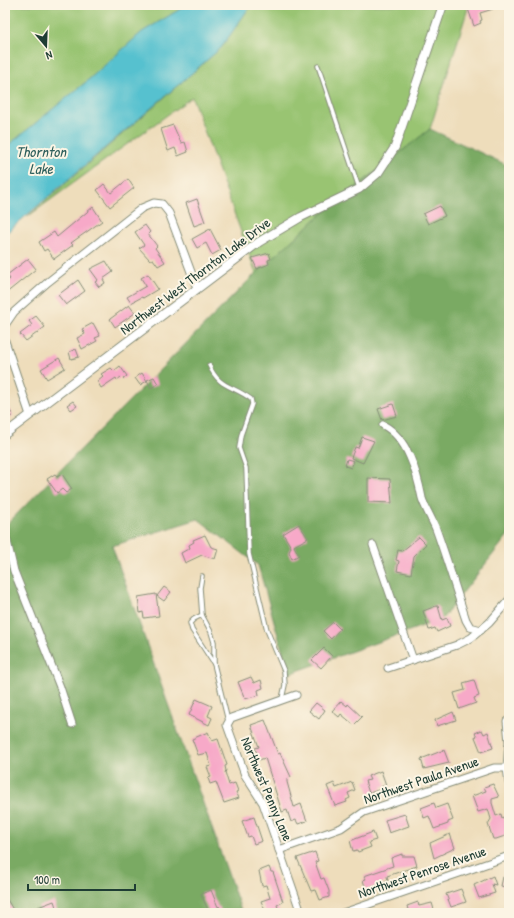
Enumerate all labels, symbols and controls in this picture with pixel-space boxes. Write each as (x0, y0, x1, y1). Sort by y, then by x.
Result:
north arrow (26, 26, 66, 66)
text: N (44, 48, 54, 63)
water label: Thornton Lake (16, 141, 67, 179)
street label: Northwest West Thornton Lake Drive (116, 212, 274, 338)
street label: Northwest Penny Lane (236, 734, 298, 845)
street label: Northwest Paula Avenue (361, 751, 481, 808)
street label: Northwest Penrose Avenue (355, 841, 489, 902)
scale bar (28, 866, 135, 892)
text: 100 m (34, 871, 60, 888)

